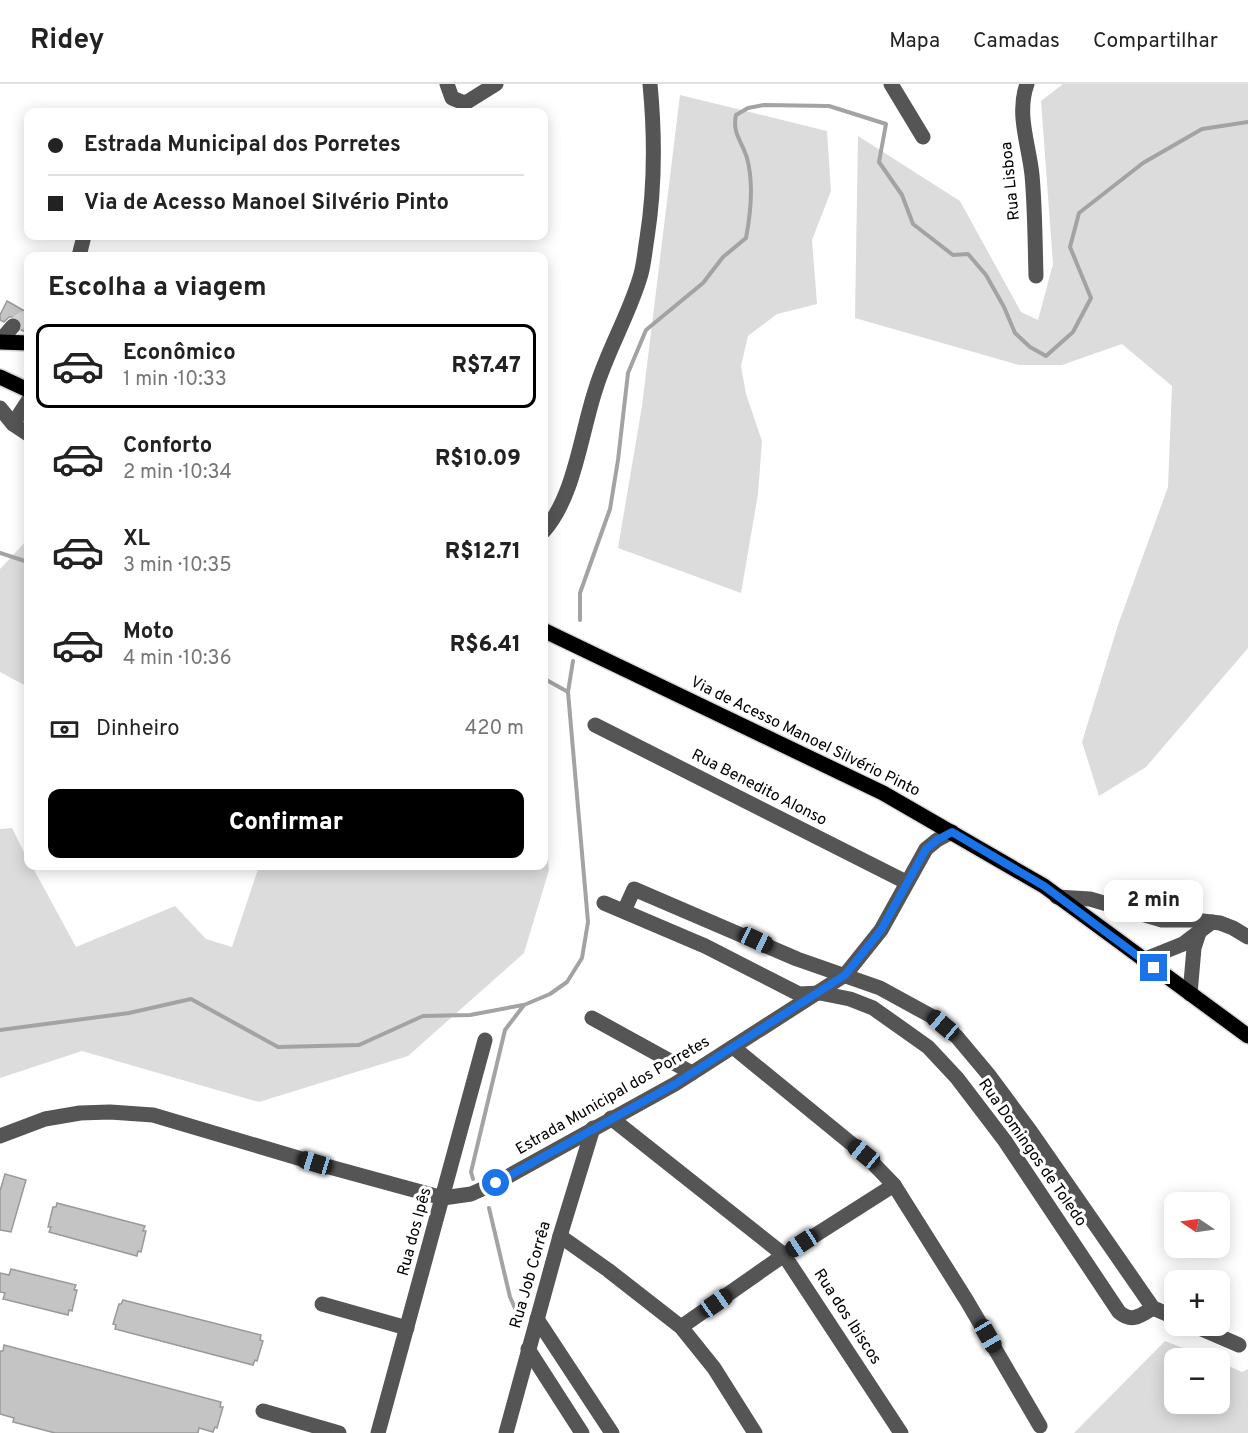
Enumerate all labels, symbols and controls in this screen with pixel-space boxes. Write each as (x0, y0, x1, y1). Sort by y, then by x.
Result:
text: Ridey (30, 23, 104, 59)
text: Mapa (889, 28, 940, 55)
text: Camadas (973, 28, 1060, 55)
text: Compartilhar (1093, 28, 1218, 55)
text: Estrada Municipal dos Porretes (84, 132, 401, 159)
street label: Rua Lisboa (997, 141, 1025, 221)
text: Via de Acesso Manoel Silvério Pinto (84, 190, 449, 217)
text: Escolha a viagem (48, 271, 267, 305)
icon: car (51, 339, 105, 393)
text: Econômico (123, 340, 236, 367)
text: R$7.47 (452, 353, 521, 380)
text: 1 min · 10:33 (123, 367, 227, 393)
icon: car (51, 432, 105, 486)
text: Conforto (123, 433, 212, 460)
text: R$10.09 (435, 446, 521, 473)
text: 2 min · 10:34 (123, 460, 232, 486)
icon: car (51, 525, 105, 579)
text: XL (123, 526, 150, 553)
text: R$12.71 (445, 539, 521, 566)
text: 3 min · 10:35 (123, 553, 232, 579)
icon: car (51, 618, 105, 672)
text: Moto (123, 619, 174, 646)
text: R$6.41 (450, 632, 521, 659)
text: 4 min · 10:36 (123, 646, 232, 672)
street label: Via de Acesso Manoel Silvério Pinto (687, 672, 923, 802)
icon: cash (48, 713, 81, 746)
text: Dinheiro (96, 716, 179, 743)
text: 420 m (465, 716, 524, 742)
street label: Rua Benedito Alonso (688, 745, 830, 831)
button: Confirmar (48, 789, 524, 858)
callout: 2 min (1104, 881, 1204, 923)
text: 2 min (1127, 888, 1180, 914)
car (736, 924, 776, 956)
route end (1140, 954, 1167, 981)
car (923, 1007, 963, 1043)
street label: Estrada Municipal dos Porretes (512, 1032, 714, 1160)
street label: Rua Domingos de Toledo (973, 1075, 1091, 1231)
car (844, 1136, 884, 1172)
car (295, 1149, 335, 1177)
route start (482, 1169, 509, 1196)
street label: Rua dos Ipês (394, 1186, 436, 1278)
north arrow (1164, 1192, 1230, 1258)
map controls (1164, 1192, 1230, 1414)
street label: Rua Job Corrêa (506, 1219, 556, 1331)
car (782, 1226, 822, 1260)
street label: Rua dos Ibiscos (809, 1265, 885, 1369)
button: + (1164, 1270, 1230, 1336)
car (696, 1285, 736, 1321)
car (971, 1316, 1005, 1356)
button: − (1164, 1348, 1230, 1414)

